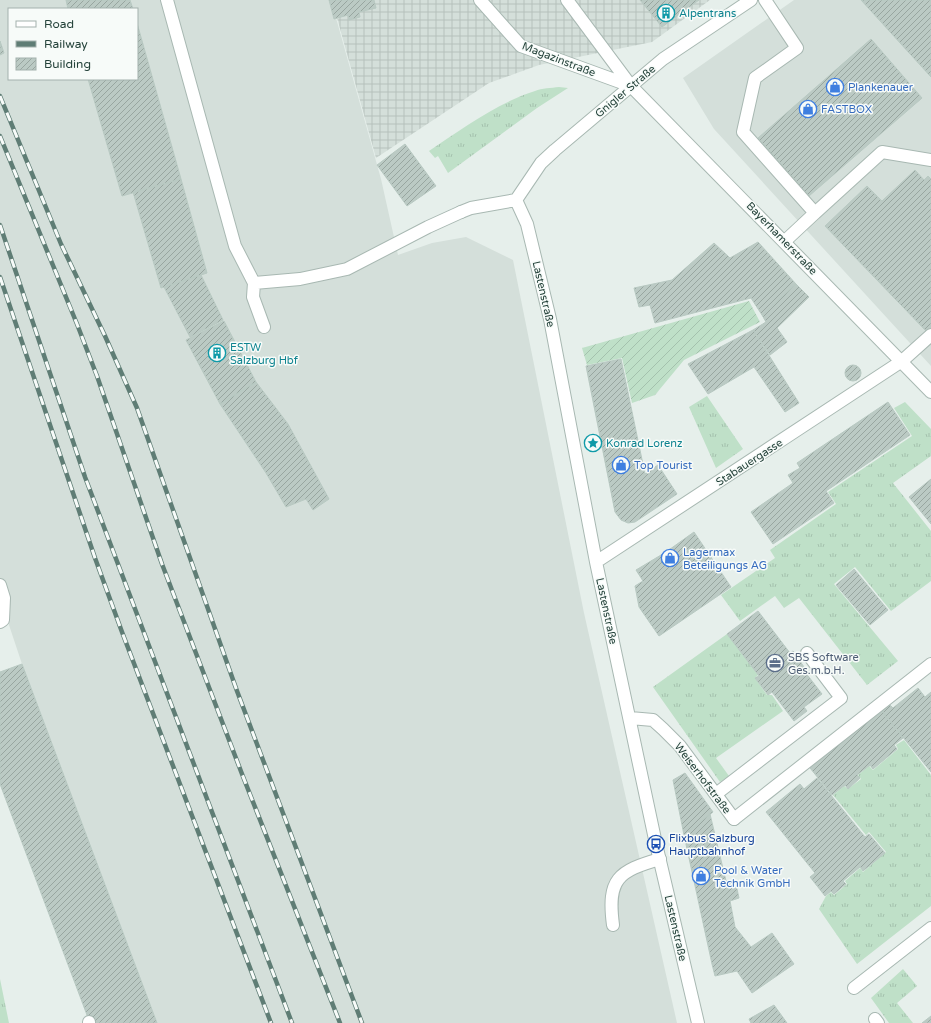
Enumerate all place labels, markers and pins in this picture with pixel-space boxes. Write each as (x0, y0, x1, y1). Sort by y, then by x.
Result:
building icon: Alpentrans (656, 3, 676, 23)
place label: Alpentrans (679, 7, 736, 20)
shop icon: Plankenauer (825, 77, 845, 97)
place label: Plankenauer (848, 81, 914, 94)
shop icon: FASTBOX (798, 99, 818, 119)
place label: FASTBOX (821, 103, 872, 116)
place label: ESTW Salzburg Hbf (230, 341, 299, 367)
building icon: ESTW Salzburg Hbf (207, 343, 227, 363)
place icon: Konrad Lorenz (583, 433, 603, 453)
place label: Konrad Lorenz (606, 437, 683, 450)
shop icon: Top Tourist (611, 455, 631, 475)
place label: Top Tourist (634, 459, 692, 472)
place label: Lagermax Beteiligungs AG (683, 546, 767, 572)
shop icon: Lagermax Beteiligungs AG (660, 548, 680, 568)
place label: SBS Software Ges.m.b.H. (788, 651, 859, 677)
office icon: SBS Software Ges.m.b.H. (765, 653, 785, 673)
place label: Flixbus Salzburg Hauptbahnhof (669, 832, 755, 858)
bus stop icon: Flixbus Salzburg Hauptbahnhof (646, 834, 666, 854)
place label: Pool & Water Technik GmbH (714, 864, 791, 890)
shop icon: Pool & Water Technik GmbH (691, 866, 711, 886)

